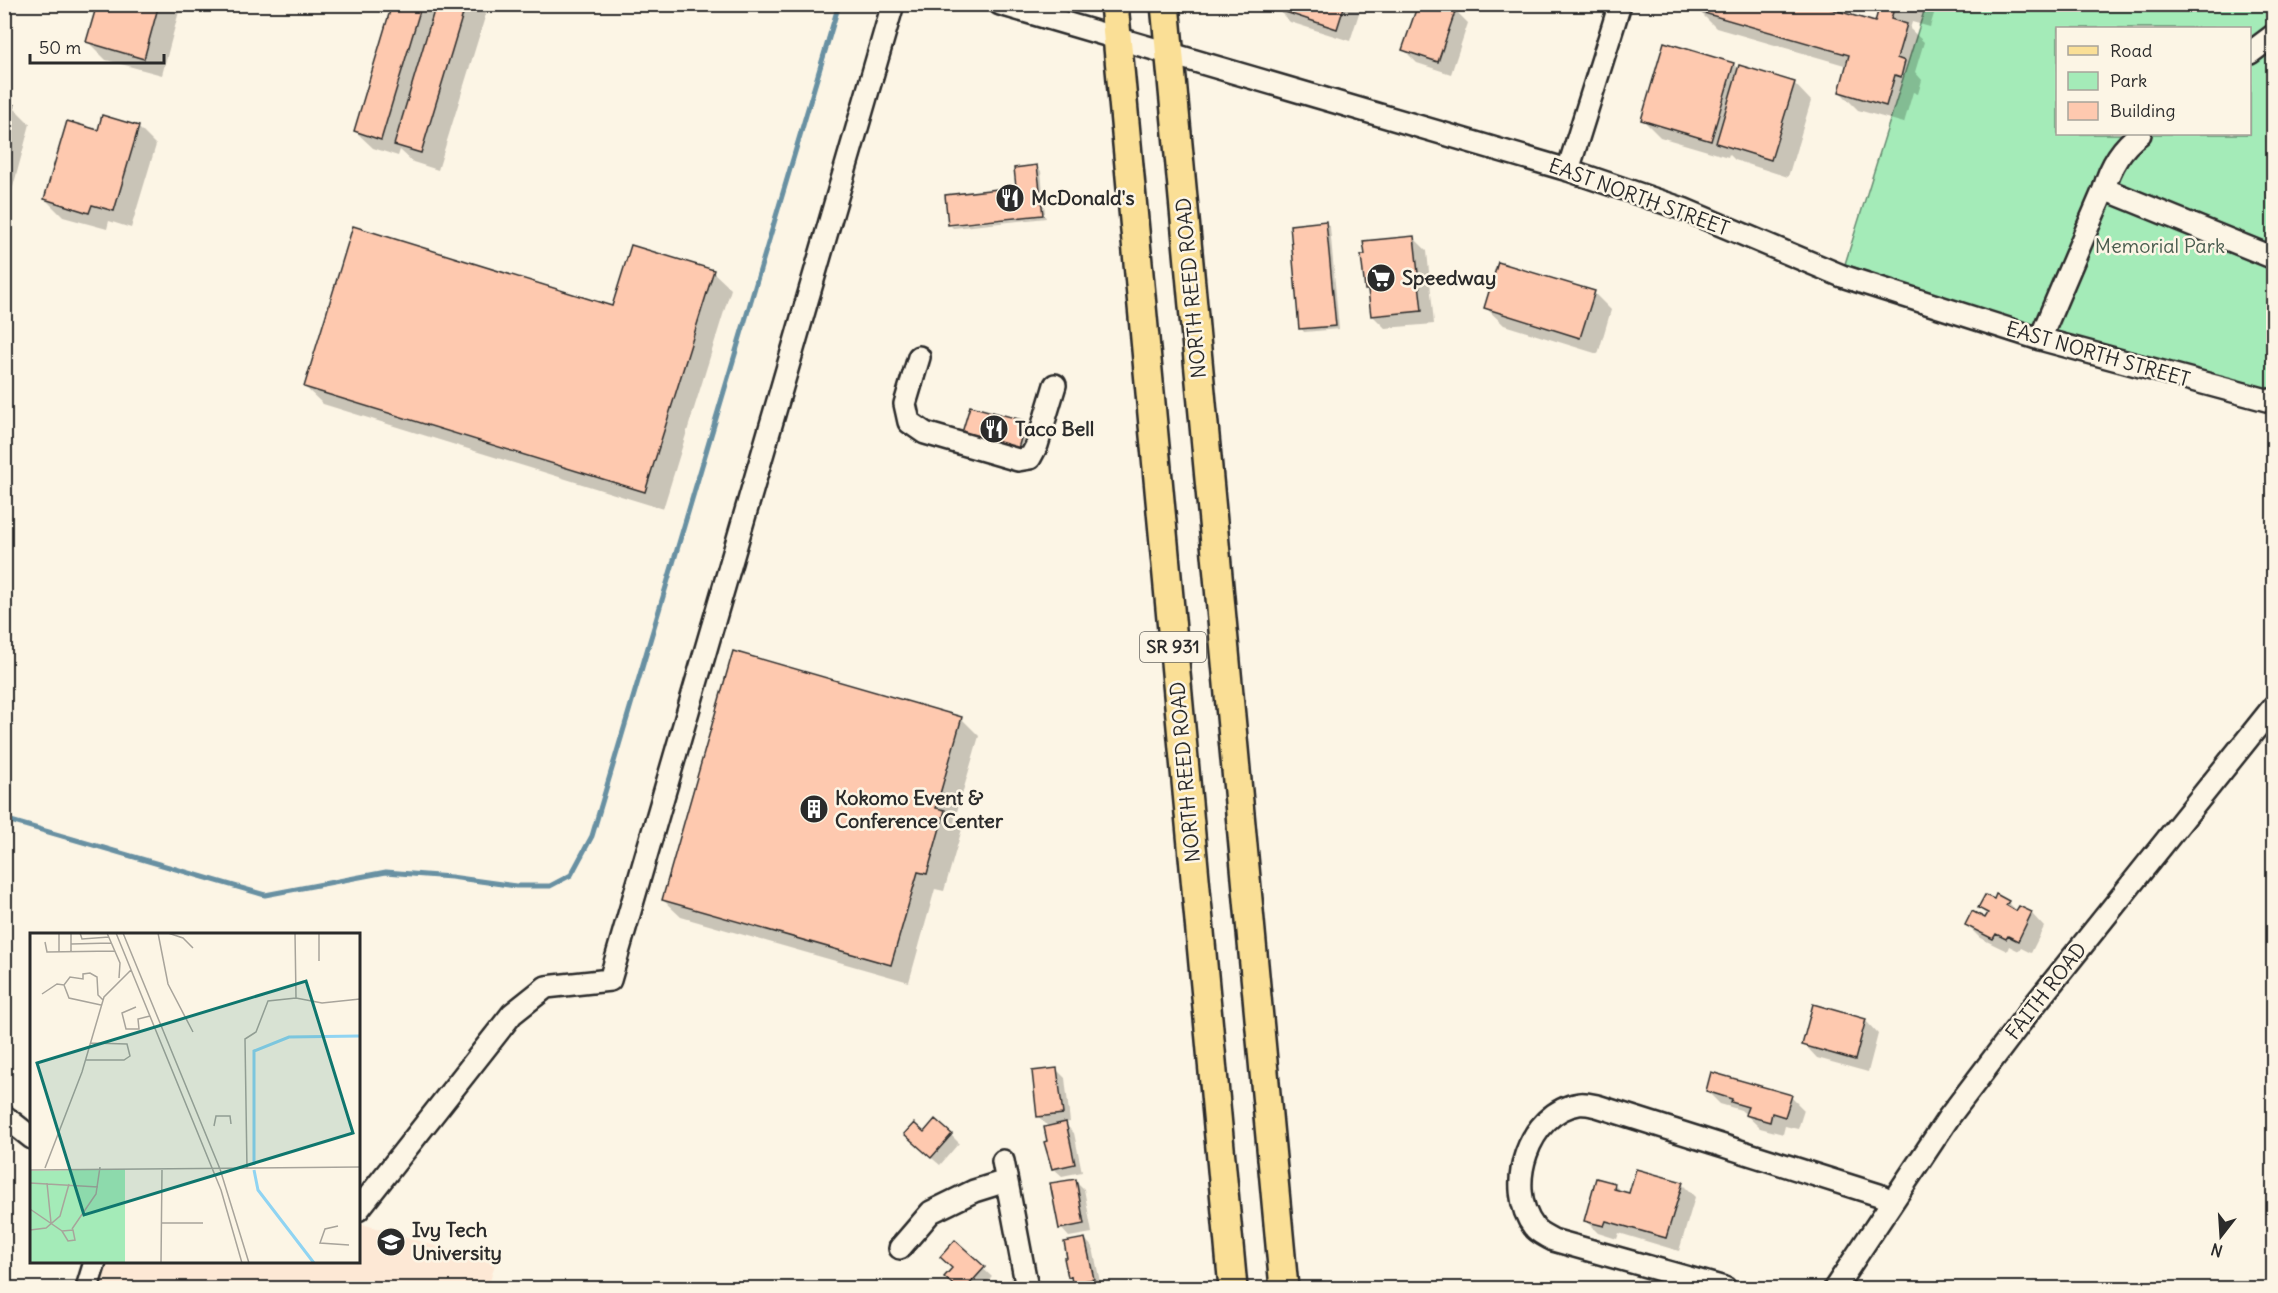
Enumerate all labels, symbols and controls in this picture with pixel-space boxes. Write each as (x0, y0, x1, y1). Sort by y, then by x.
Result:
scale bar (30, 27, 164, 65)
legend (2056, 27, 2251, 135)
text: 50 m (39, 36, 81, 59)
text: Road (2110, 39, 2153, 62)
text: Park (2110, 69, 2147, 92)
text: Building (2110, 99, 2175, 122)
street label: EAST NORTH STREET (1546, 152, 1733, 241)
restaurant icon: McDonald's (994, 182, 1026, 214)
place label: McDonald's (1031, 185, 1135, 210)
street label: NORTH REED ROAD (1170, 197, 1211, 379)
park label: Memorial Park (2095, 233, 2225, 258)
supermarket icon: Speedway (1365, 262, 1397, 294)
place label: Speedway (1402, 265, 1496, 290)
street label: EAST NORTH STREET (2003, 315, 2193, 392)
restaurant icon: Taco Bell (978, 413, 1010, 445)
place label: Taco Bell (1015, 416, 1094, 441)
road number: SR 931 (1140, 632, 1206, 662)
street label: NORTH REED ROAD (1164, 681, 1205, 863)
place label: Kokomo Event & Conference Center (835, 785, 1004, 833)
building icon: Kokomo Event & Conference Center (798, 793, 830, 825)
inset map (30, 933, 360, 1263)
street label: FAITH ROAD (2000, 937, 2091, 1044)
north arrow (2191, 1206, 2251, 1266)
place label: Ivy Tech University (412, 1217, 502, 1265)
school or university icon: Ivy Tech University (375, 1226, 407, 1258)
text: N (2208, 1239, 2225, 1262)

